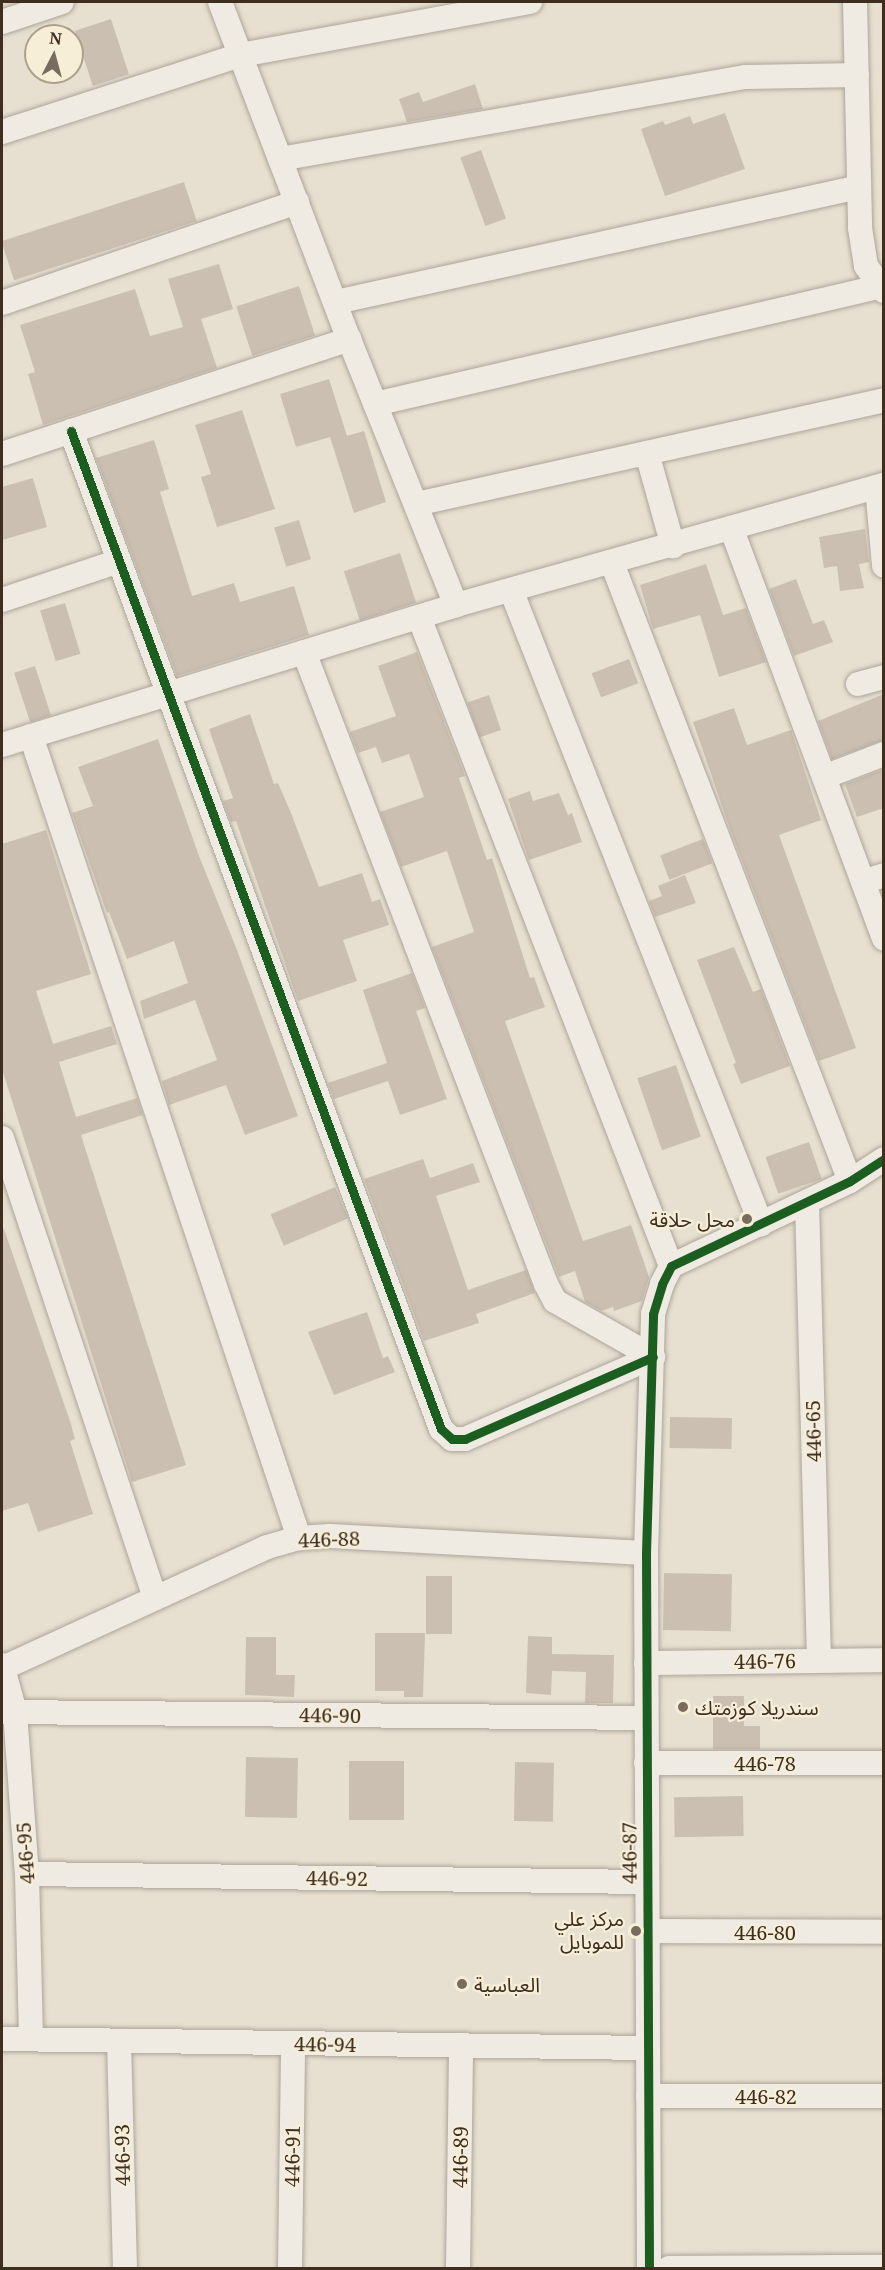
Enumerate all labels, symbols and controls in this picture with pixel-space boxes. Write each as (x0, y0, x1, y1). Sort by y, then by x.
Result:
north arrow (24, 24, 84, 84)
text: N (48, 26, 63, 50)
place label: محل حلاقة (650, 1207, 735, 1231)
marker: محل حلاقة (740, 1212, 754, 1226)
street label: 446-65 (800, 1400, 826, 1462)
street label: 446-88 (298, 1526, 360, 1552)
street label: 446-76 (734, 1648, 796, 1674)
place label: سندريلا كوزمتك (695, 1695, 819, 1719)
marker: سندريلا كوزمتك (676, 1700, 690, 1714)
street label: 446-90 (299, 1702, 361, 1728)
street label: 446-78 (734, 1751, 796, 1775)
street label: 446-95 (11, 1821, 39, 1885)
street label: 446-87 (617, 1822, 641, 1884)
street label: 446-92 (306, 1865, 368, 1891)
place label: مركز علي للموبايل (554, 1907, 624, 1954)
street label: 446-80 (734, 1920, 796, 1944)
marker: مركز علي للموبايل (629, 1924, 643, 1938)
place label: العباسية (474, 1972, 540, 1996)
marker: العباسية (455, 1977, 469, 1991)
street label: 446-94 (294, 2031, 356, 2057)
street label: 446-82 (735, 2084, 797, 2108)
street label: 446-93 (109, 2124, 135, 2186)
street label: 446-91 (279, 2125, 305, 2187)
street label: 446-89 (447, 2126, 473, 2188)

